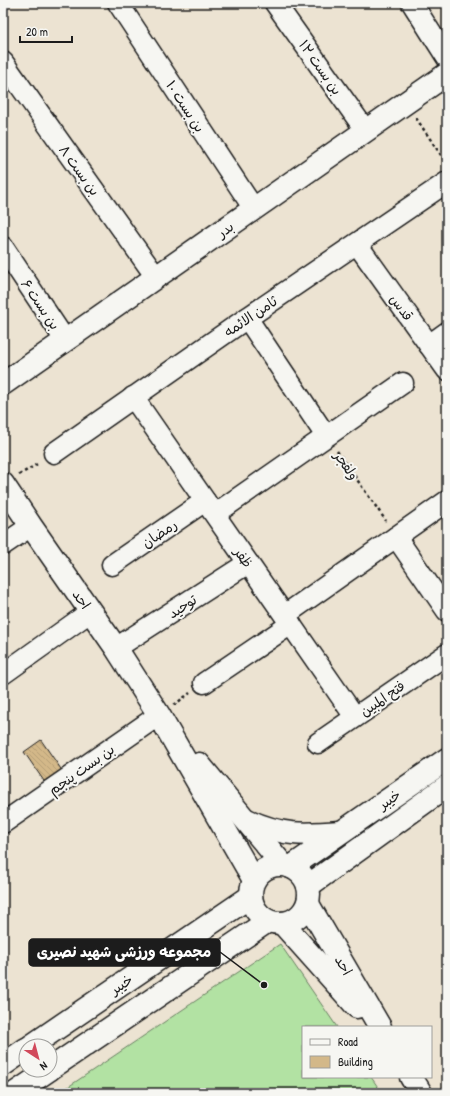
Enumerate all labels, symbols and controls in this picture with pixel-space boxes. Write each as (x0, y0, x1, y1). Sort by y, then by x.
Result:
scale bar (20, 18, 72, 44)
text: 20 m (26, 23, 48, 40)
street label: بن بست ۱۲ (295, 36, 347, 98)
street label: بن بست ۱۰ (162, 76, 210, 136)
street label: بن بست ۸ (55, 141, 105, 199)
street label: بدر (212, 216, 237, 242)
street label: بن بست ۶ (17, 275, 65, 333)
street label: قدس (386, 290, 418, 324)
street label: ثامن الائمه (219, 291, 281, 341)
street label: ولفجر (330, 446, 364, 483)
street label: رمضان (138, 514, 180, 552)
street label: ظفر (230, 542, 258, 571)
street label: احد (68, 585, 96, 613)
street label: توحید (164, 589, 201, 622)
street label: فتح المبین (356, 676, 409, 721)
street label: بن بست پنجم (44, 739, 119, 800)
street label: خیبر (373, 784, 404, 814)
callout: مجموعه ورزشی شهید نصیری (29, 939, 220, 966)
text: مجموعه ورزشی شهید نصیری (37, 941, 211, 962)
street label: احد (331, 952, 357, 978)
street label: خیبر (105, 969, 136, 999)
legend (302, 1026, 432, 1078)
text: Road (338, 1033, 358, 1050)
north arrow (18, 1038, 58, 1078)
text: Building (338, 1053, 373, 1070)
text: N (37, 1059, 50, 1074)

